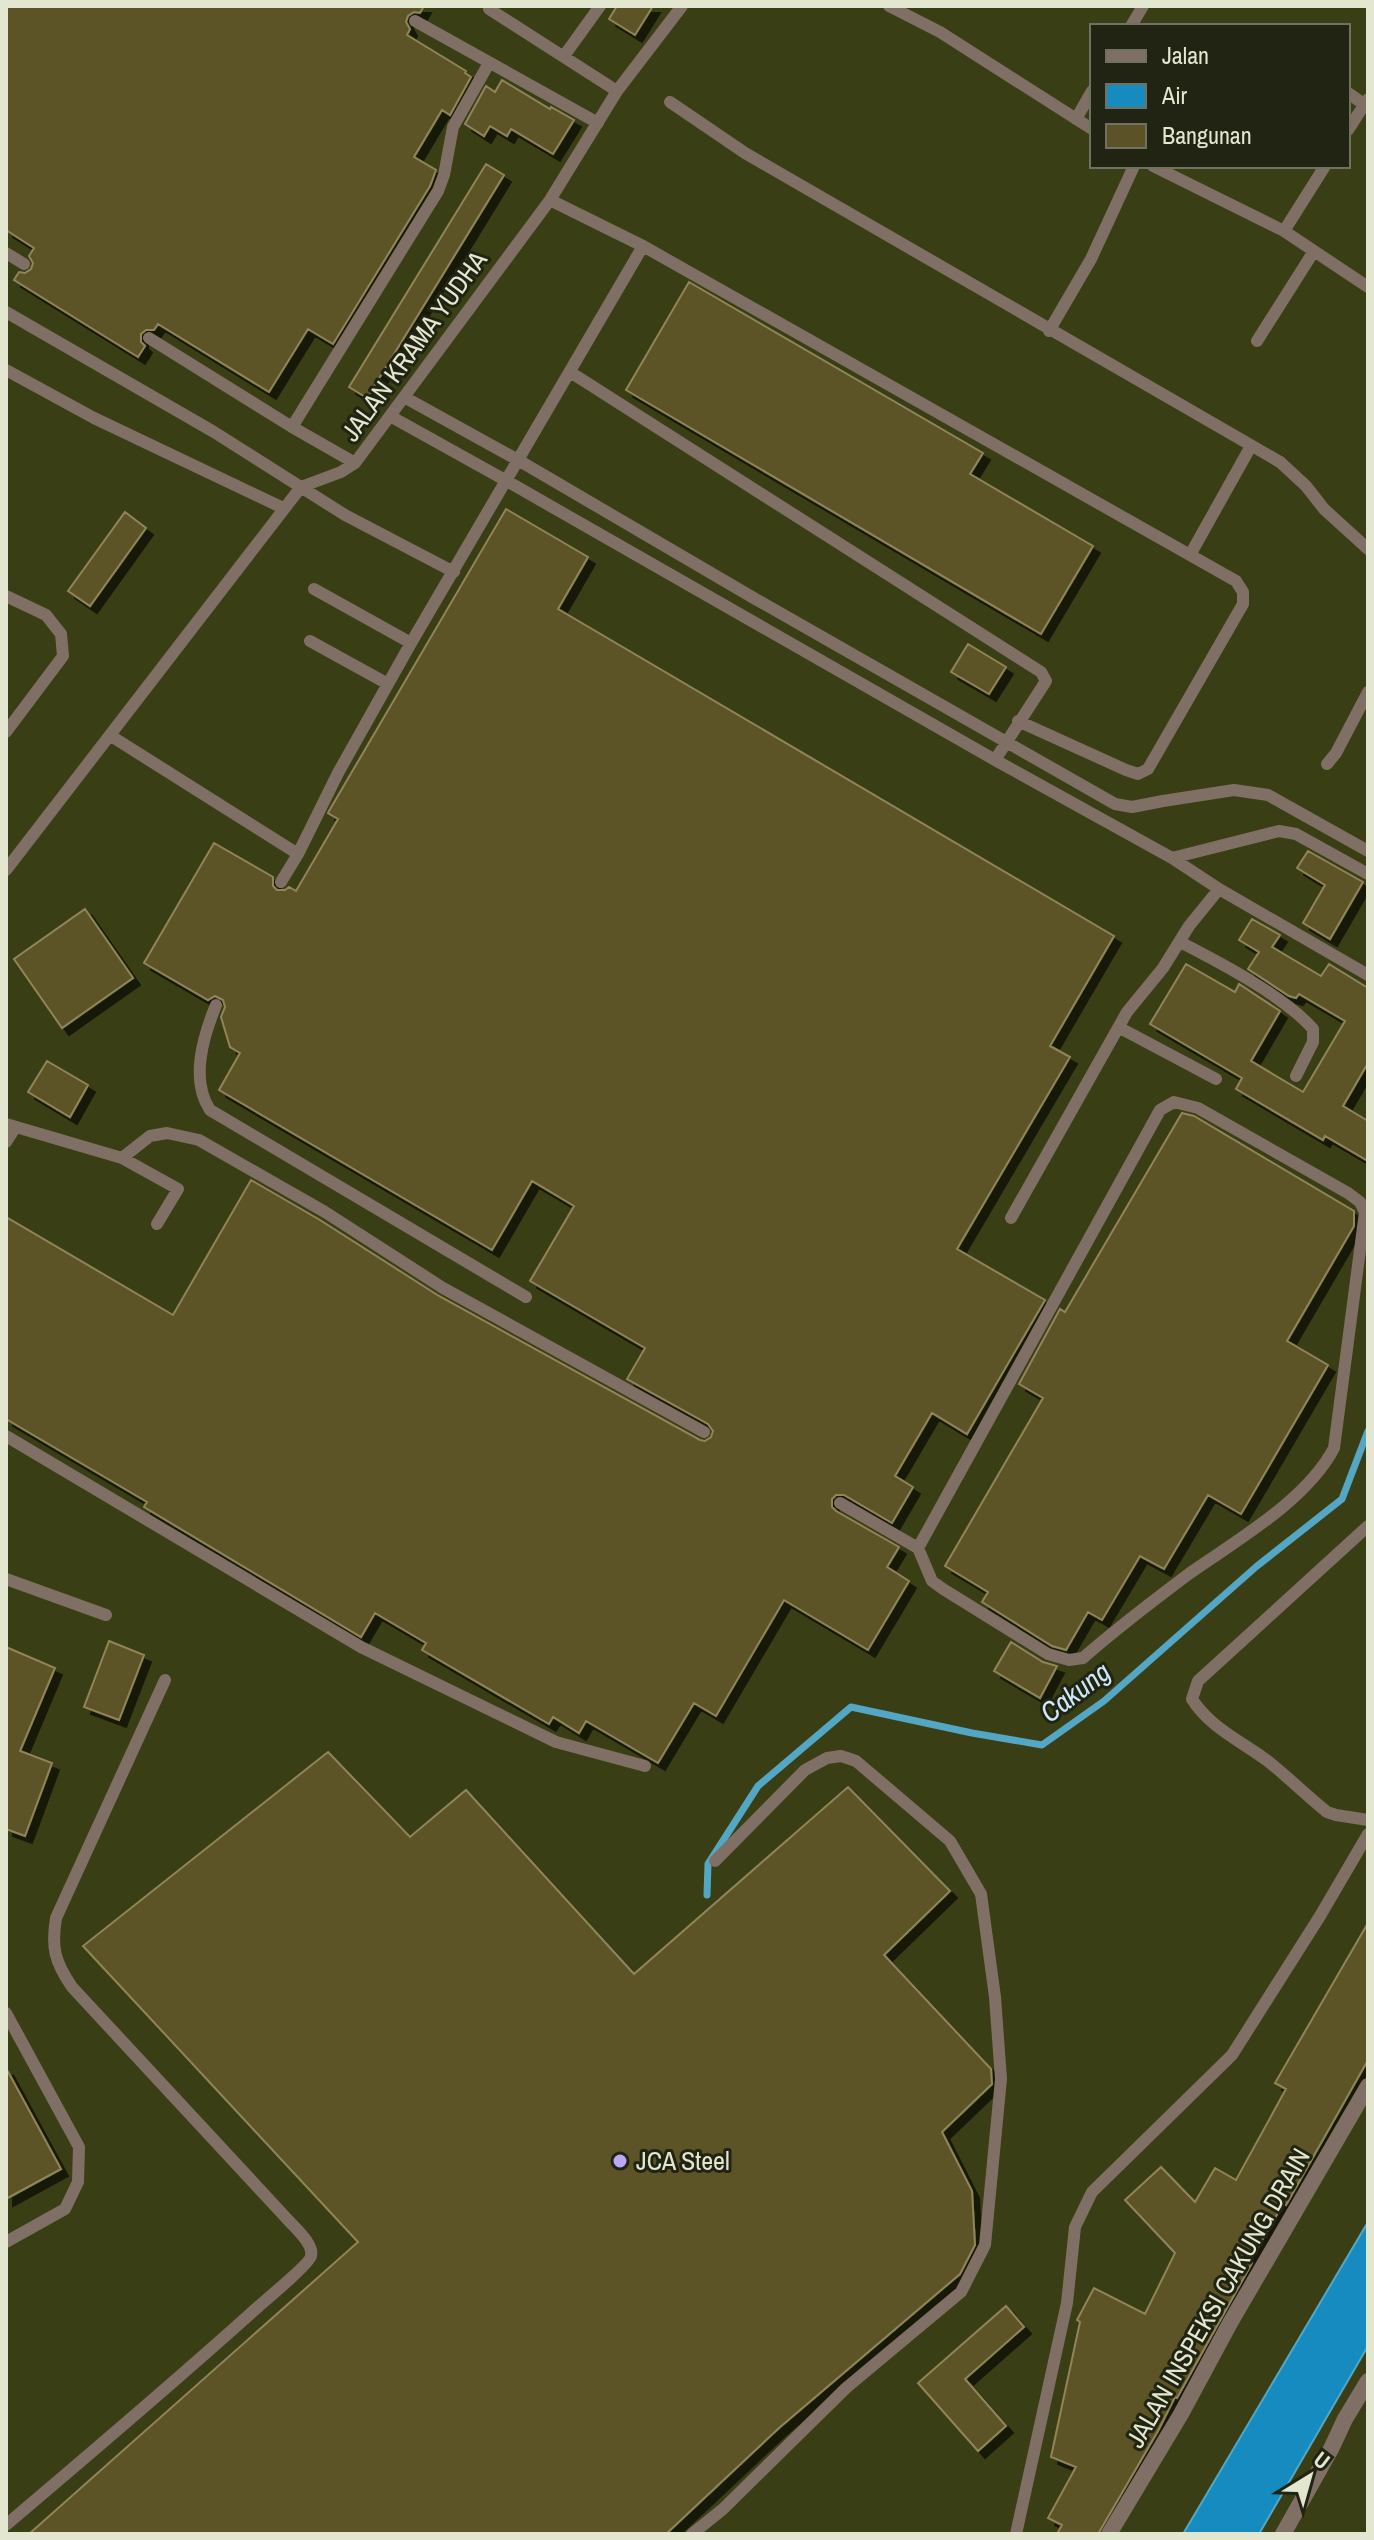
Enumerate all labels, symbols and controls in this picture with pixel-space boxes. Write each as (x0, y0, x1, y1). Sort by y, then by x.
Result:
legend (1090, 24, 1350, 168)
text: Jalan (1162, 39, 1209, 71)
text: Air (1161, 79, 1188, 111)
text: Bangunan (1162, 119, 1252, 151)
street label: JALAN KRAMA YUDHA (333, 243, 495, 448)
water label: Cakung (1032, 1653, 1118, 1731)
street label: JALAN INSPEKSI CAKUNG DRAIN (1117, 2142, 1318, 2454)
place label: JCA Steel (636, 2143, 730, 2178)
marker: JCA Steel (611, 2152, 629, 2170)
north arrow (1270, 2436, 1350, 2516)
text: U (1308, 2444, 1336, 2476)

